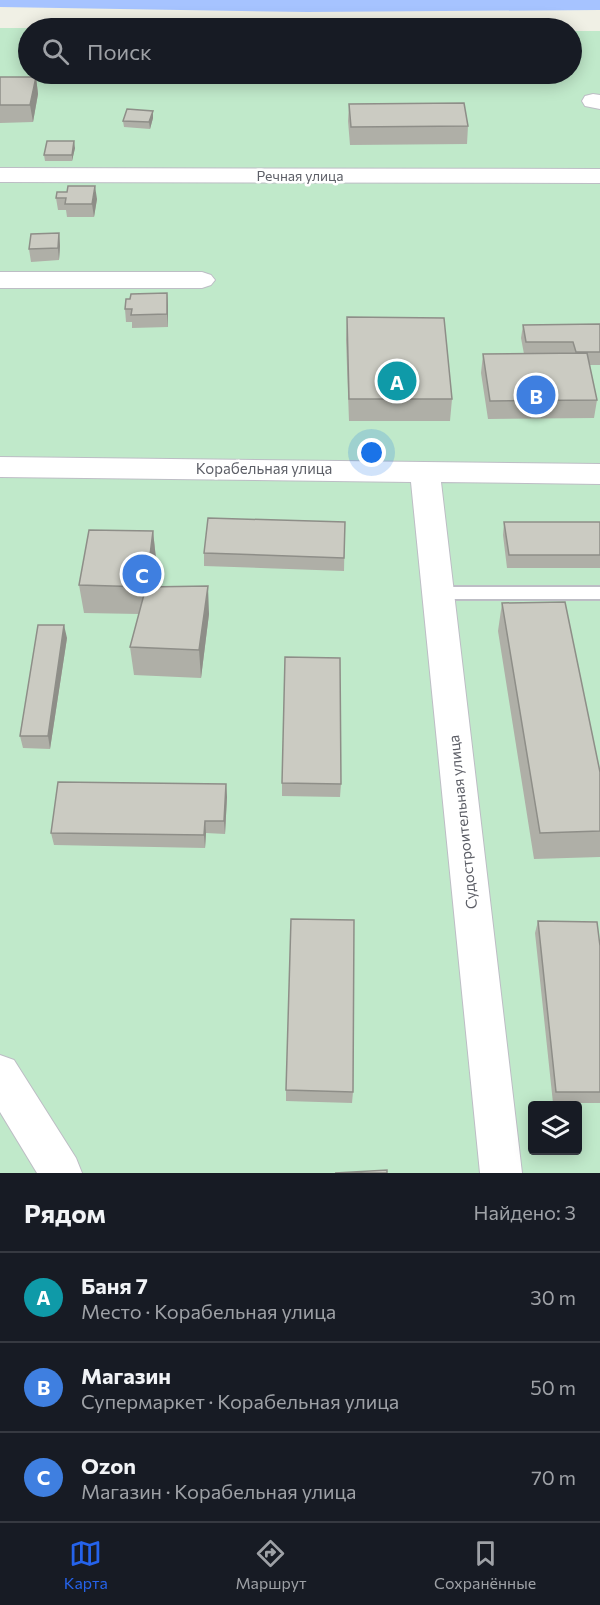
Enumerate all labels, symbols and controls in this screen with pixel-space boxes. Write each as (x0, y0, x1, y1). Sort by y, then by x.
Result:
search box (18, 18, 582, 84)
icon: search (39, 35, 72, 68)
text: Поиск (87, 38, 152, 65)
street label: Речная улица (257, 167, 343, 184)
pin: A (378, 358, 416, 404)
pin: B (516, 372, 556, 418)
your location (357, 438, 386, 467)
street label: Корабельная улица (196, 459, 332, 477)
pin: C (122, 552, 162, 596)
street label: Судостроительная улица (444, 734, 480, 910)
map controls (528, 1101, 582, 1155)
button: layers (528, 1101, 582, 1155)
text: Рядом (24, 1197, 106, 1228)
text: Найдено: 3 (474, 1200, 576, 1224)
text: Баня 7 (81, 1272, 148, 1299)
text: A (36, 1285, 51, 1309)
text: 30 m (530, 1285, 576, 1309)
text: Место · Корабельная улица (81, 1299, 336, 1323)
text: Магазин (81, 1362, 171, 1389)
text: B (37, 1375, 50, 1399)
text: 50 m (530, 1375, 576, 1399)
text: Супермаркет · Корабельная улица (81, 1389, 399, 1413)
text: Ozon (81, 1452, 136, 1479)
text: C (37, 1465, 50, 1489)
text: 70 m (531, 1465, 576, 1489)
text: Магазин · Корабельная улица (81, 1479, 356, 1503)
tab: Карта (64, 1537, 108, 1592)
tab: Маршрут (235, 1537, 307, 1592)
tab: Сохранённые (434, 1537, 536, 1592)

